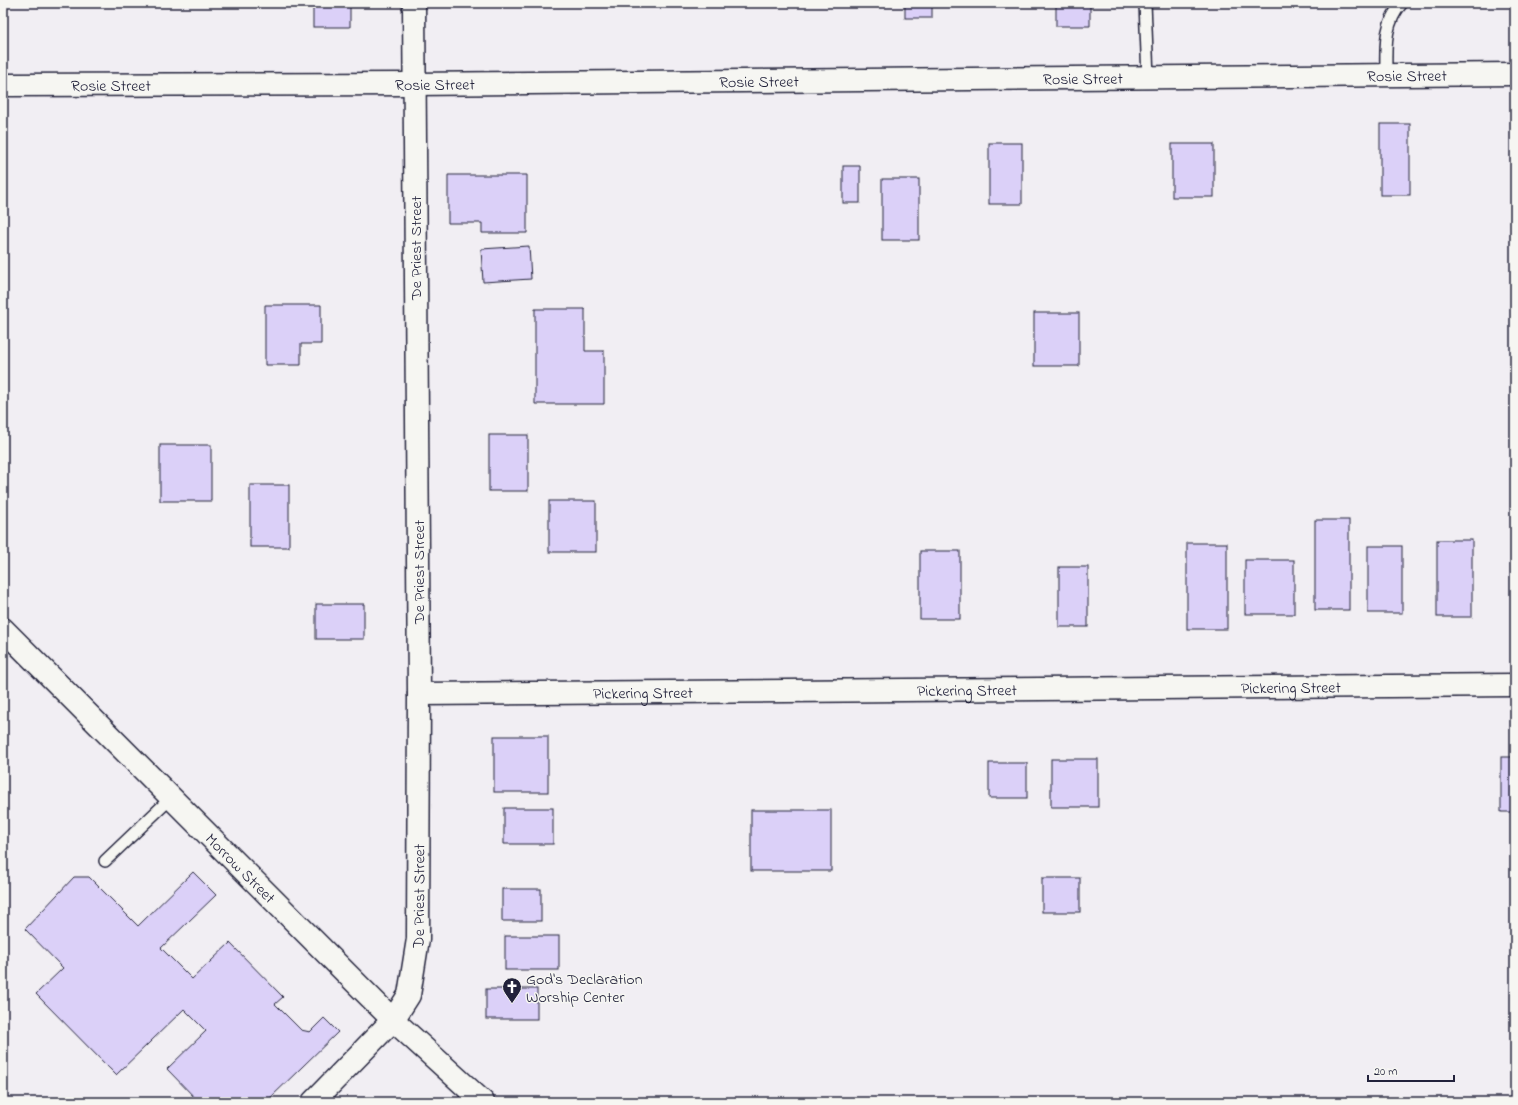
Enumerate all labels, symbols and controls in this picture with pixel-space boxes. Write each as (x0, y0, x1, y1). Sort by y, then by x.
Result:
street label: Rosie Street (1367, 65, 1448, 89)
street label: Rosie Street (1043, 68, 1124, 92)
street label: Rosie Street (719, 70, 800, 95)
street label: Rosie Street (395, 73, 476, 98)
street label: Rosie Street (71, 75, 152, 99)
street label: De Priest Street (405, 195, 429, 301)
street label: De Priest Street (408, 519, 432, 625)
street label: Pickering Street (1241, 676, 1342, 701)
street label: Pickering Street (917, 679, 1018, 704)
street label: Pickering Street (593, 682, 694, 707)
street label: Morrow Street (199, 828, 281, 910)
street label: De Priest Street (407, 843, 432, 951)
place label: God's Declaration Worship Center (526, 968, 643, 1010)
church icon: God's Declaration Worship Center (501, 976, 523, 1004)
scale bar (1368, 1057, 1454, 1083)
text: 20 m (1374, 1063, 1397, 1081)

